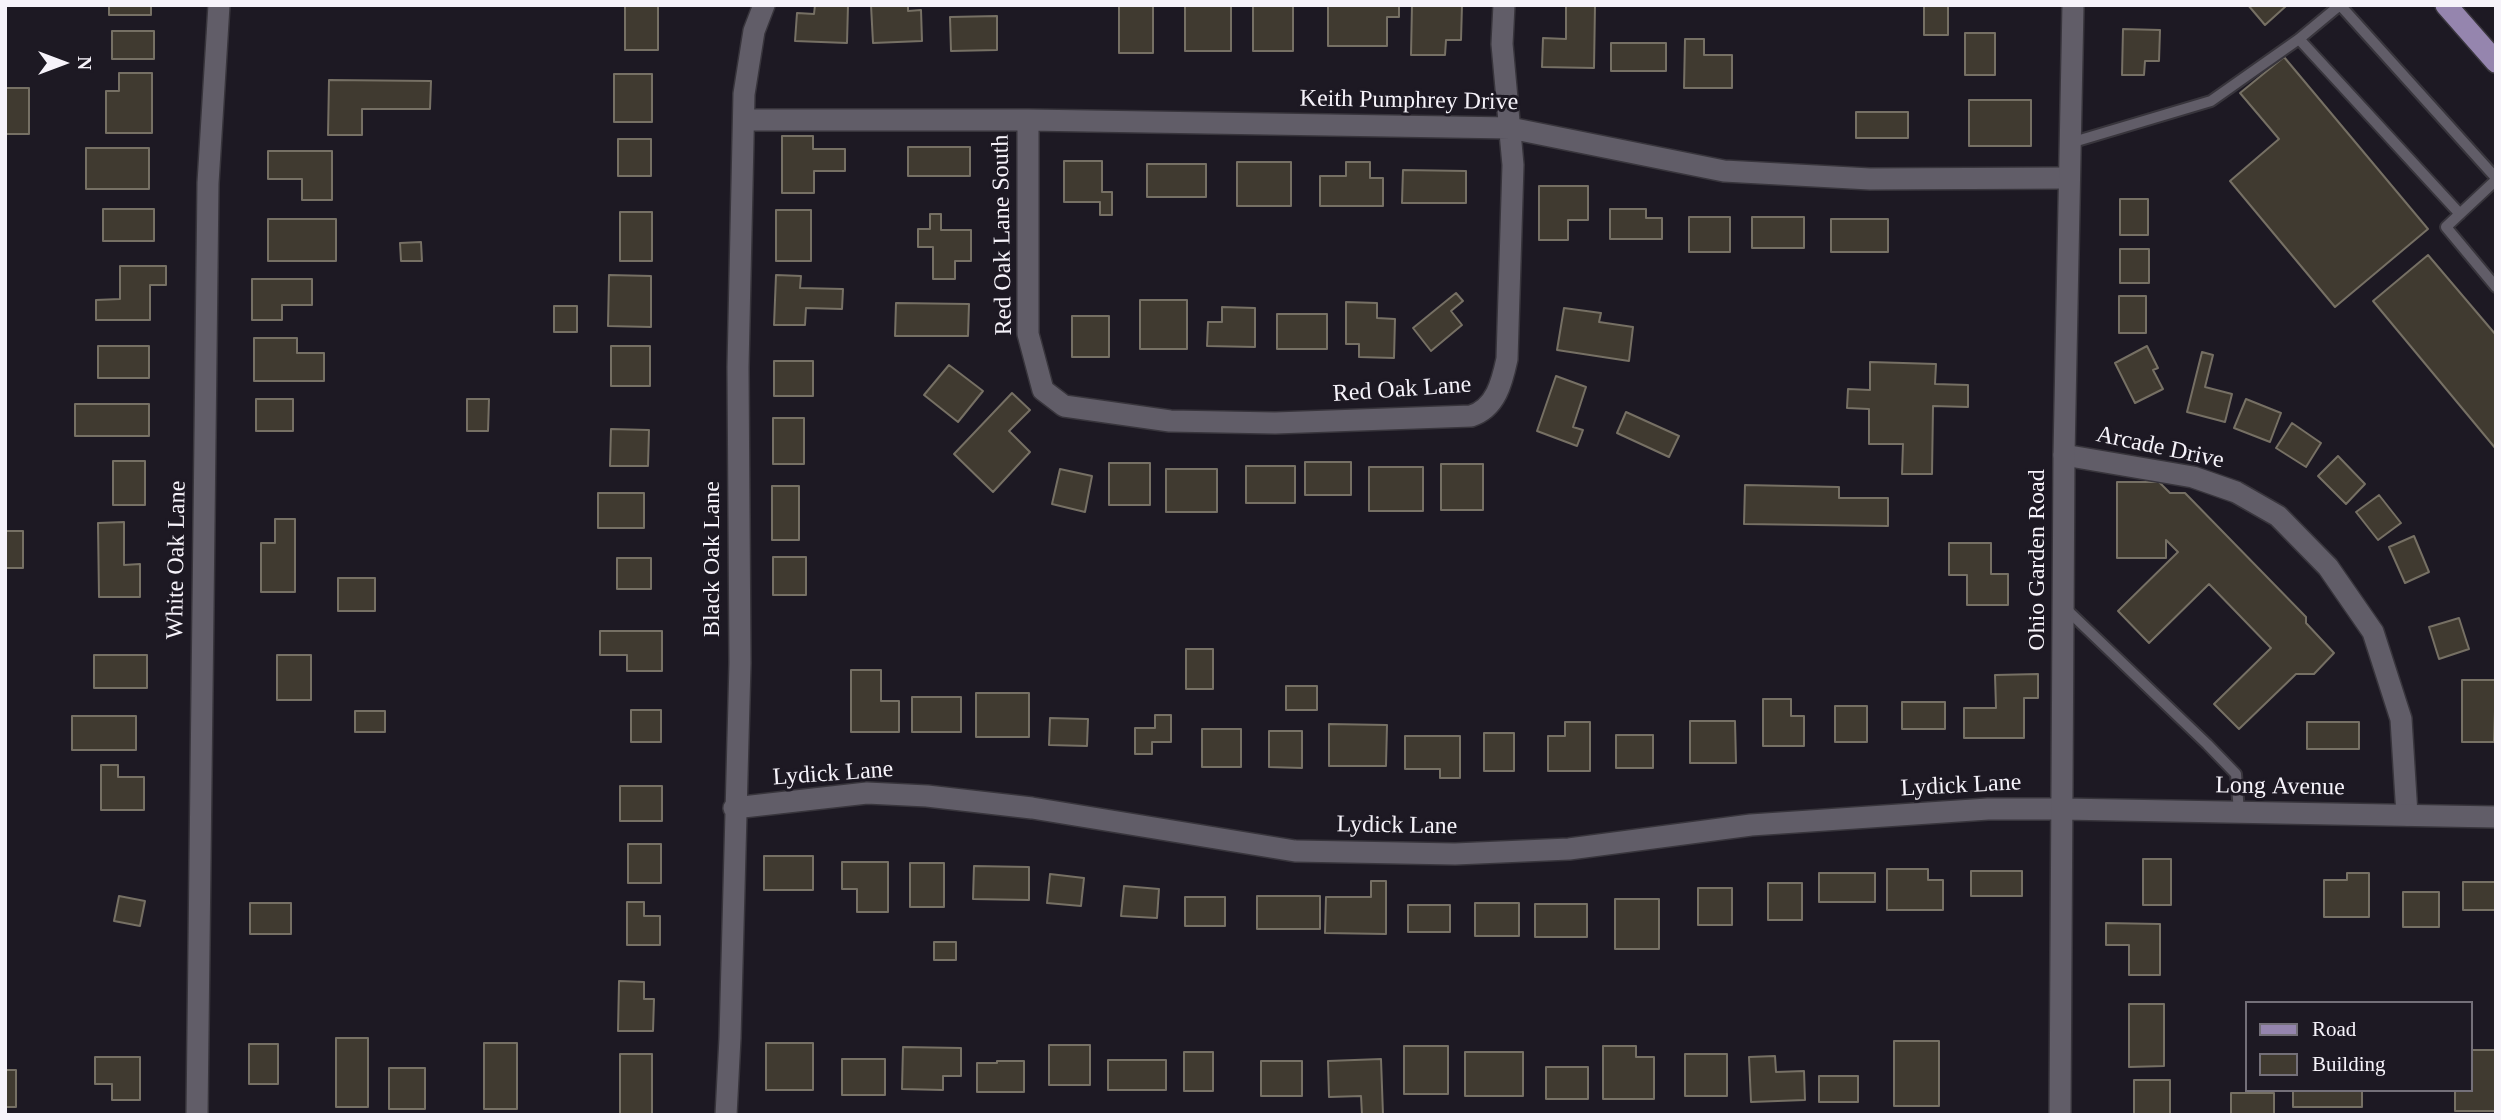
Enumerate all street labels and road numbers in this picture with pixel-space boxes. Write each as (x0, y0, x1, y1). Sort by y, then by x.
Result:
street label: Keith Pumphrey Drive (1299, 85, 1519, 117)
street label: Red Oak Lane South (987, 134, 1019, 336)
street label: Red Oak Lane (1332, 371, 1472, 409)
street label: Arcade Drive (2093, 420, 2227, 476)
street label: Ohio Garden Road (2024, 469, 2052, 651)
street label: White Oak Lane (161, 480, 193, 640)
street label: Black Oak Lane (699, 481, 727, 637)
street label: Lydick Lane (772, 755, 894, 793)
street label: Lydick Lane (1900, 768, 2022, 804)
street label: Long Avenue (2215, 771, 2345, 803)
street label: Lydick Lane (1336, 811, 1458, 841)

